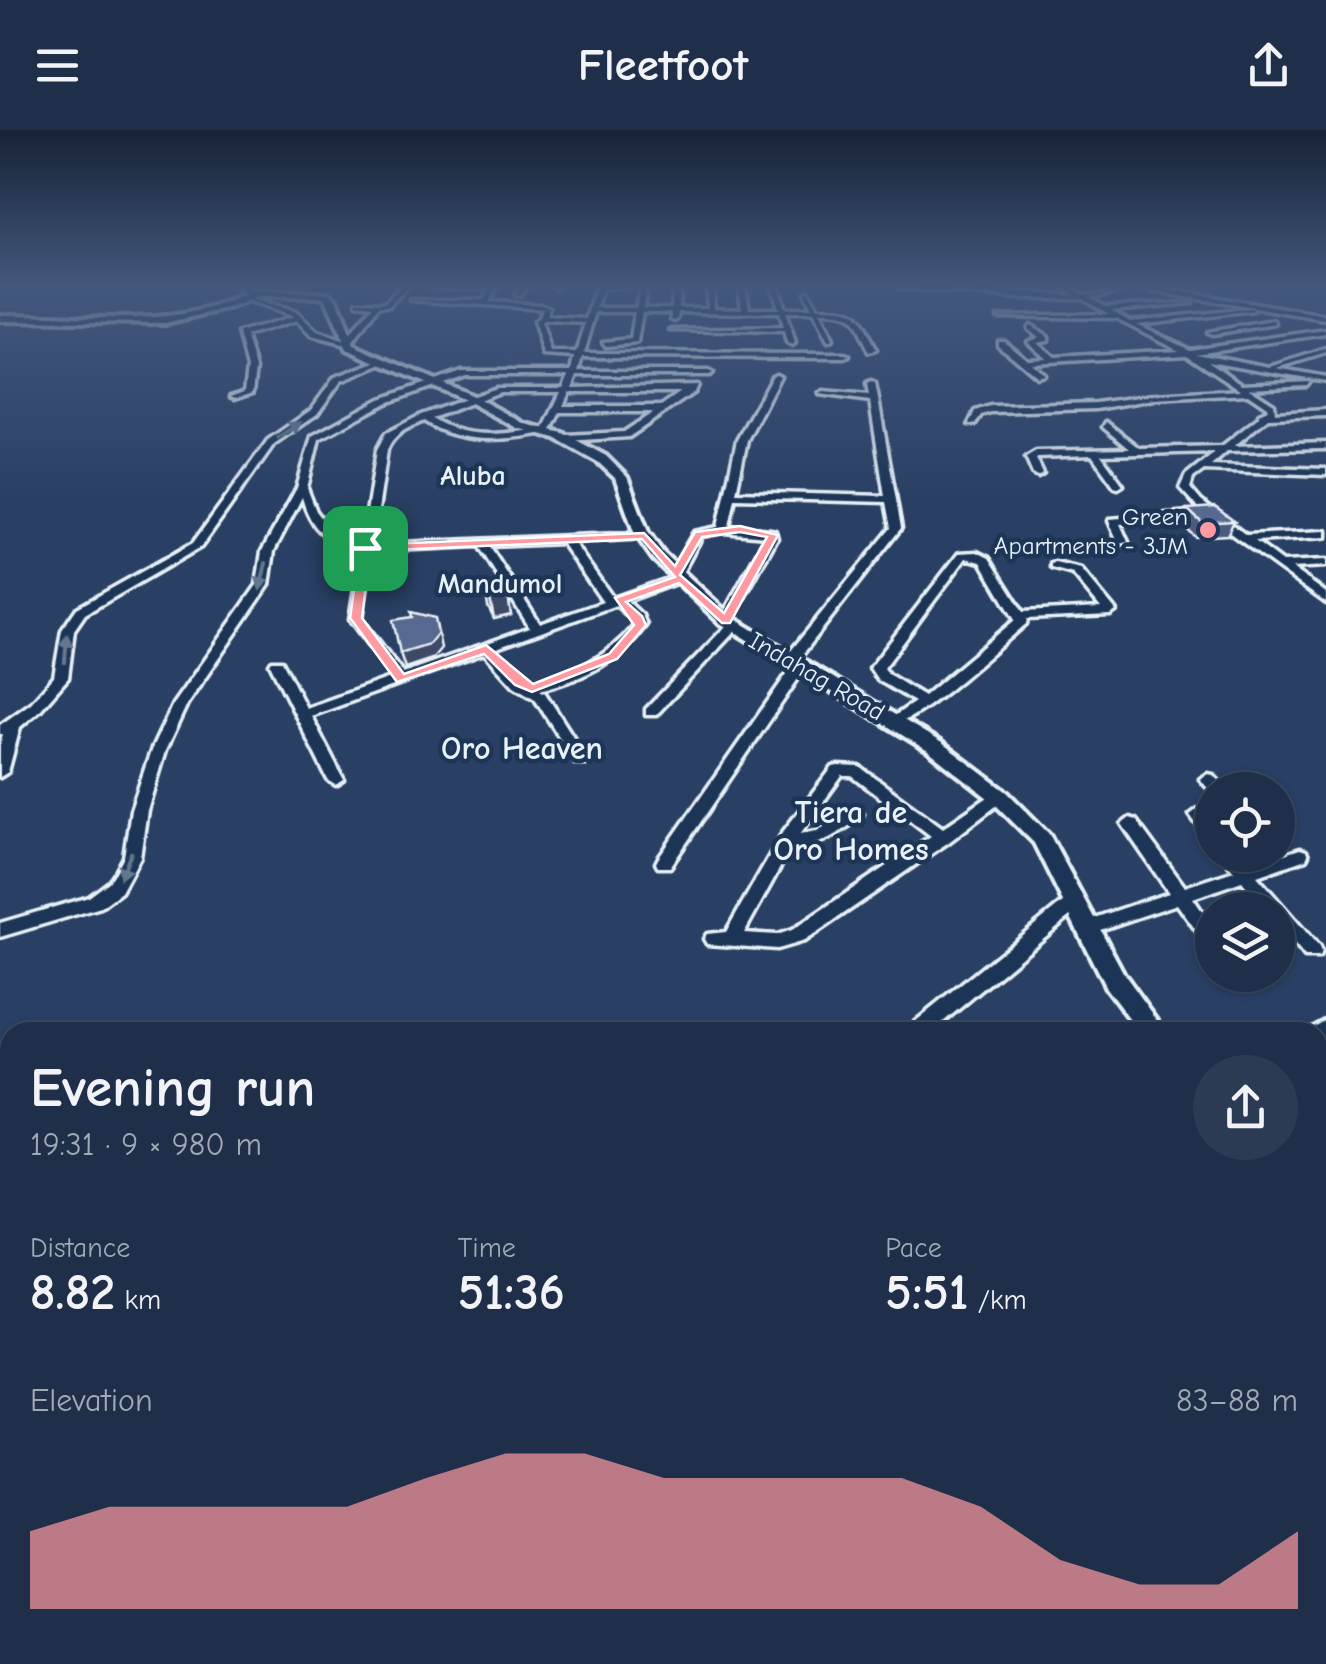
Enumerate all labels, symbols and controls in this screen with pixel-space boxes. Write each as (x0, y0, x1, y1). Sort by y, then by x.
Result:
icon: menu (30, 38, 85, 93)
icon: share (1241, 38, 1296, 93)
text: Fleetfoot (578, 39, 748, 91)
one-way arrow (275, 421, 302, 439)
district label: Aluba (440, 460, 506, 492)
place label: Green Apartments - 3JM (994, 502, 1188, 560)
pin (323, 506, 408, 591)
marker: Green Apartments - 3JM (1197, 519, 1219, 541)
icon: arrive (338, 521, 393, 576)
one-way arrow (255, 561, 270, 592)
district label: Mandumol (438, 568, 562, 600)
street label: Indahag Road (744, 626, 890, 726)
one-way arrow (59, 632, 75, 664)
district label: Oro Heaven (441, 730, 603, 767)
map controls (1195, 772, 1295, 992)
button: locate (1195, 772, 1295, 872)
district label: Tiera de Oro Homes (774, 794, 928, 868)
one-way arrow (118, 850, 134, 880)
button: layers (1195, 892, 1295, 992)
button: share (1193, 1055, 1298, 1160)
text: Evening run (30, 1056, 315, 1120)
text: 19:31 · 9 × 980 m (30, 1126, 262, 1163)
text: Distance (30, 1232, 130, 1264)
text: Time (458, 1232, 516, 1264)
text: Pace (885, 1232, 942, 1264)
text: 8.82 (30, 1264, 115, 1322)
text: 51:36 (458, 1264, 565, 1322)
text: 5:51 (885, 1264, 968, 1322)
text: km (115, 1284, 161, 1316)
text: /km (968, 1284, 1027, 1316)
text: Elevation (30, 1382, 153, 1419)
text: 83–88 m (1176, 1382, 1298, 1419)

